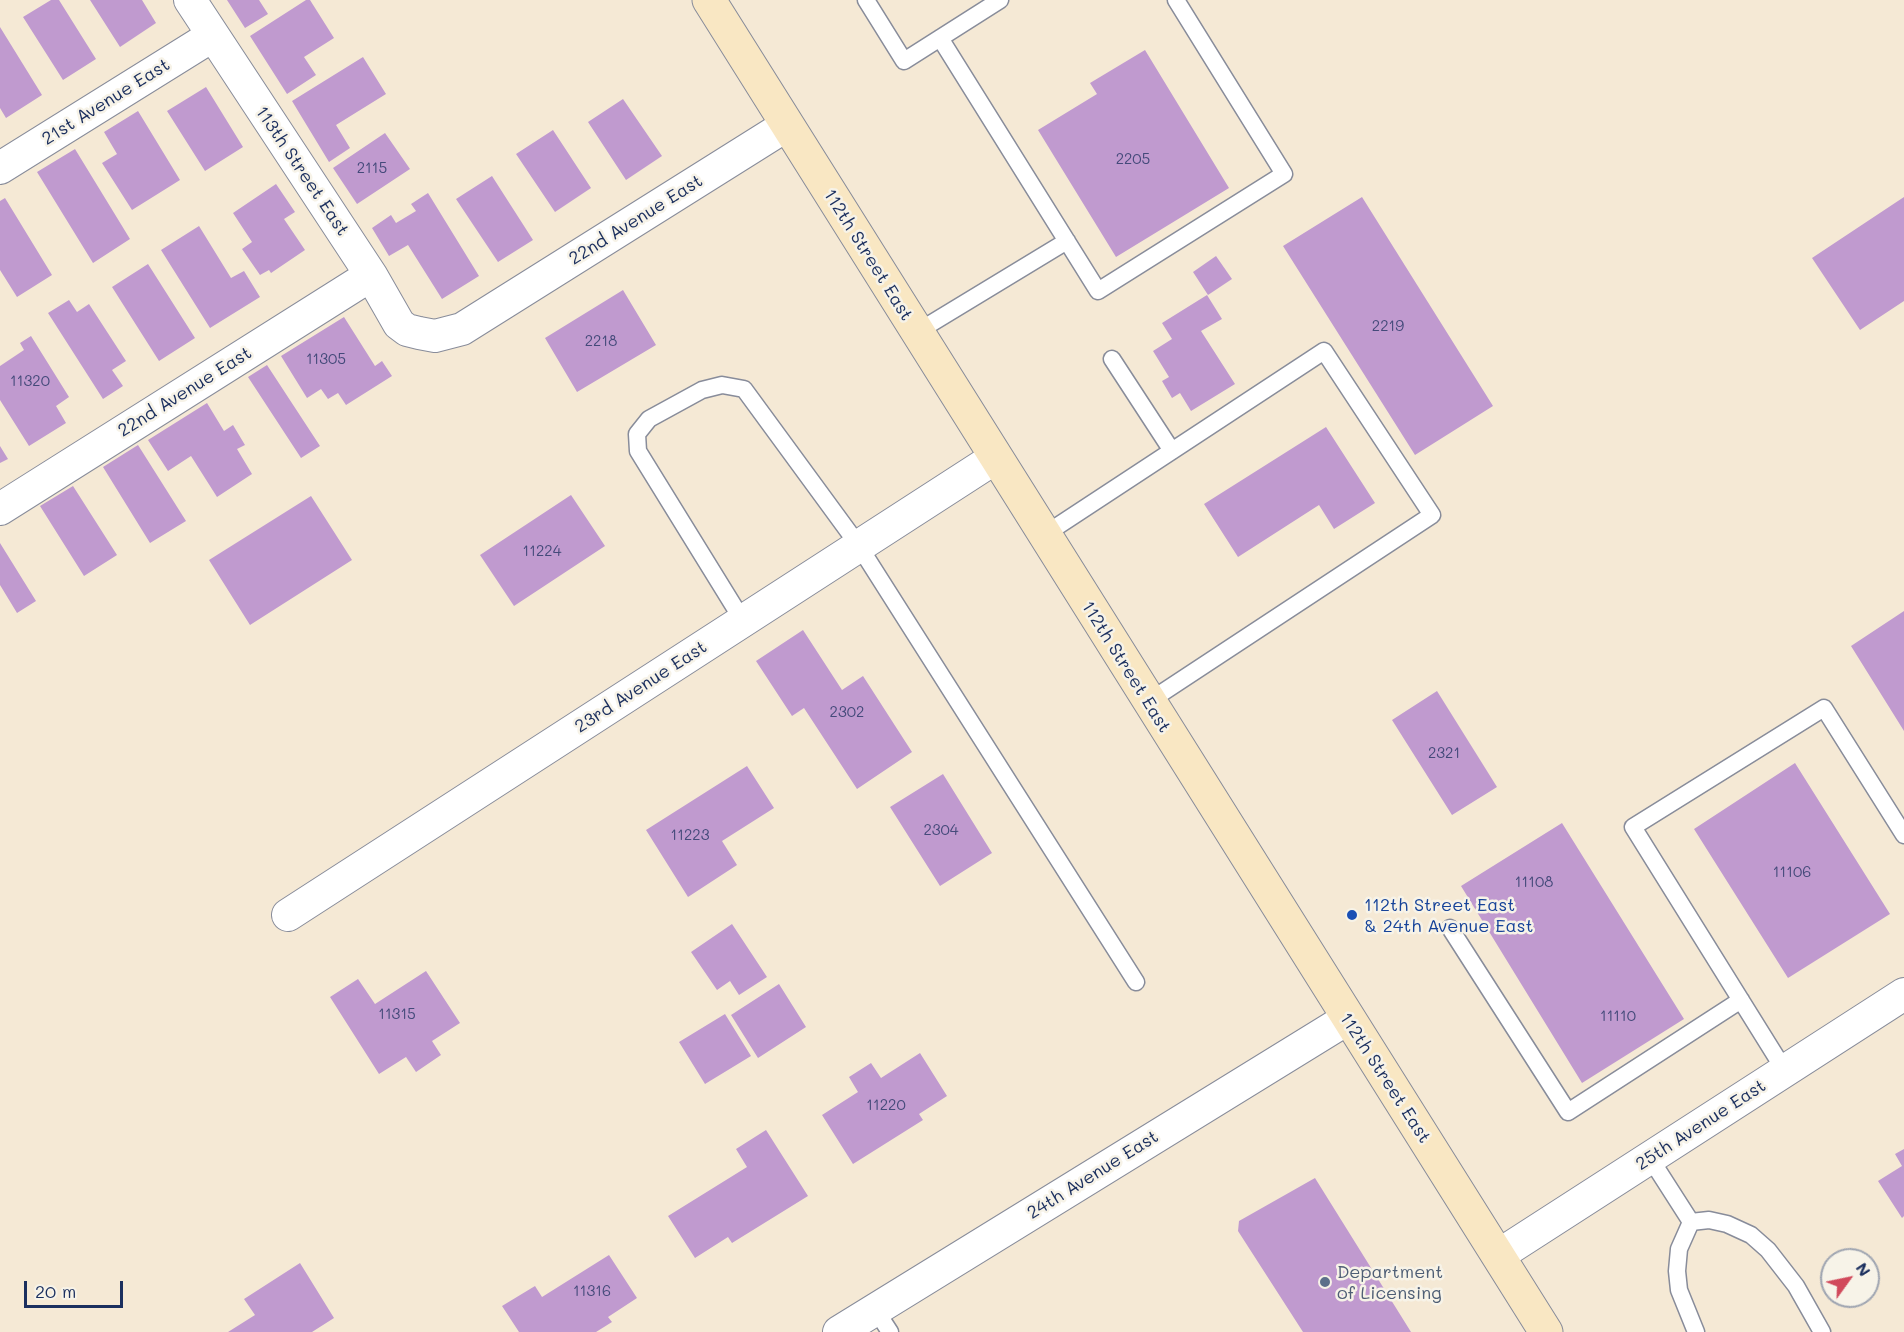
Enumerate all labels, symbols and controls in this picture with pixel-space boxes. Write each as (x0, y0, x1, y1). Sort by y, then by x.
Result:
street label: 21st Avenue East (38, 54, 174, 150)
street label: 113th Street East (251, 102, 353, 240)
house number: 2205 (1116, 150, 1150, 168)
house number: 2115 (357, 159, 387, 177)
street label: 22nd Avenue East (565, 170, 707, 270)
street label: 112th Street East (819, 185, 917, 325)
house number: 2219 (1372, 317, 1404, 335)
house number: 2218 (585, 332, 617, 350)
street label: 22nd Avenue East (114, 342, 256, 442)
house number: 11305 (306, 350, 346, 368)
house number: 11320 (10, 372, 50, 390)
house number: 11224 (523, 542, 561, 560)
street label: 112th Street East (1077, 597, 1175, 737)
street label: 23rd Avenue East (571, 636, 711, 738)
house number: 2302 (830, 703, 864, 721)
house number: 2321 (1428, 744, 1460, 762)
house number: 2304 (923, 821, 959, 839)
house number: 11223 (671, 826, 709, 844)
house number: 11106 (1773, 863, 1811, 881)
house number: 11108 (1515, 873, 1553, 891)
place label: 112th Street East & 24th Avenue East (1364, 894, 1533, 936)
marker: 112th Street East & 24th Avenue East (1345, 908, 1359, 922)
house number: 11315 (378, 1005, 416, 1023)
house number: 11110 (1600, 1007, 1636, 1025)
street label: 112th Street East (1335, 1009, 1435, 1147)
street label: 25th Avenue East (1632, 1075, 1770, 1175)
house number: 11220 (866, 1096, 906, 1114)
street label: 24th Avenue East (1023, 1126, 1163, 1224)
north arrow (1820, 1248, 1880, 1308)
text: N (1852, 1258, 1876, 1280)
place label: Department of Licensing (1337, 1261, 1443, 1304)
scale bar (27, 1269, 126, 1307)
marker: Department of Licensing (1318, 1275, 1332, 1289)
text: 20 m (35, 1279, 76, 1303)
house number: 11316 (573, 1282, 611, 1300)

